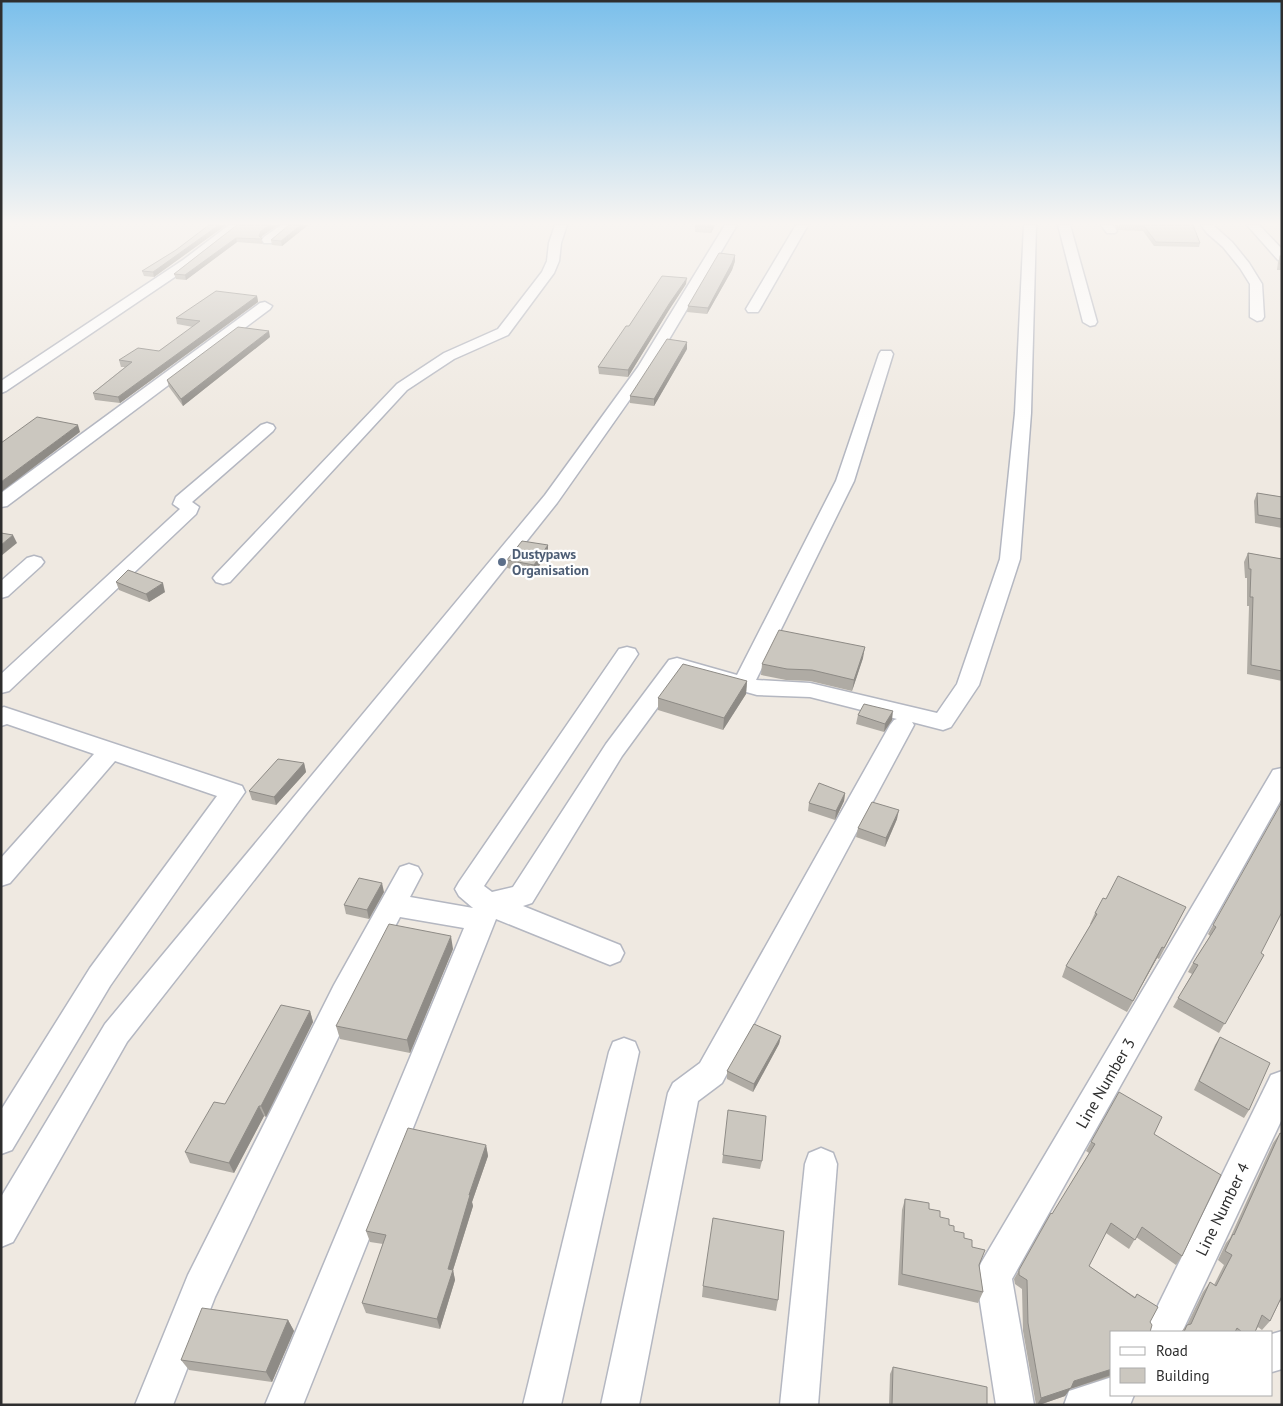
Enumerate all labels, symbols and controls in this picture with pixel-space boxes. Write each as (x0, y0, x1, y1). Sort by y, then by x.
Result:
place label: Dustypaws Organisation (512, 545, 589, 579)
marker: Dustypaws Organisation (496, 556, 508, 568)
street label: Line Number 3 (1071, 1034, 1139, 1132)
street label: Line Number 4 (1191, 1159, 1253, 1259)
legend (1110, 1331, 1273, 1396)
text: Road (1156, 1341, 1188, 1360)
text: Building (1156, 1366, 1210, 1385)

